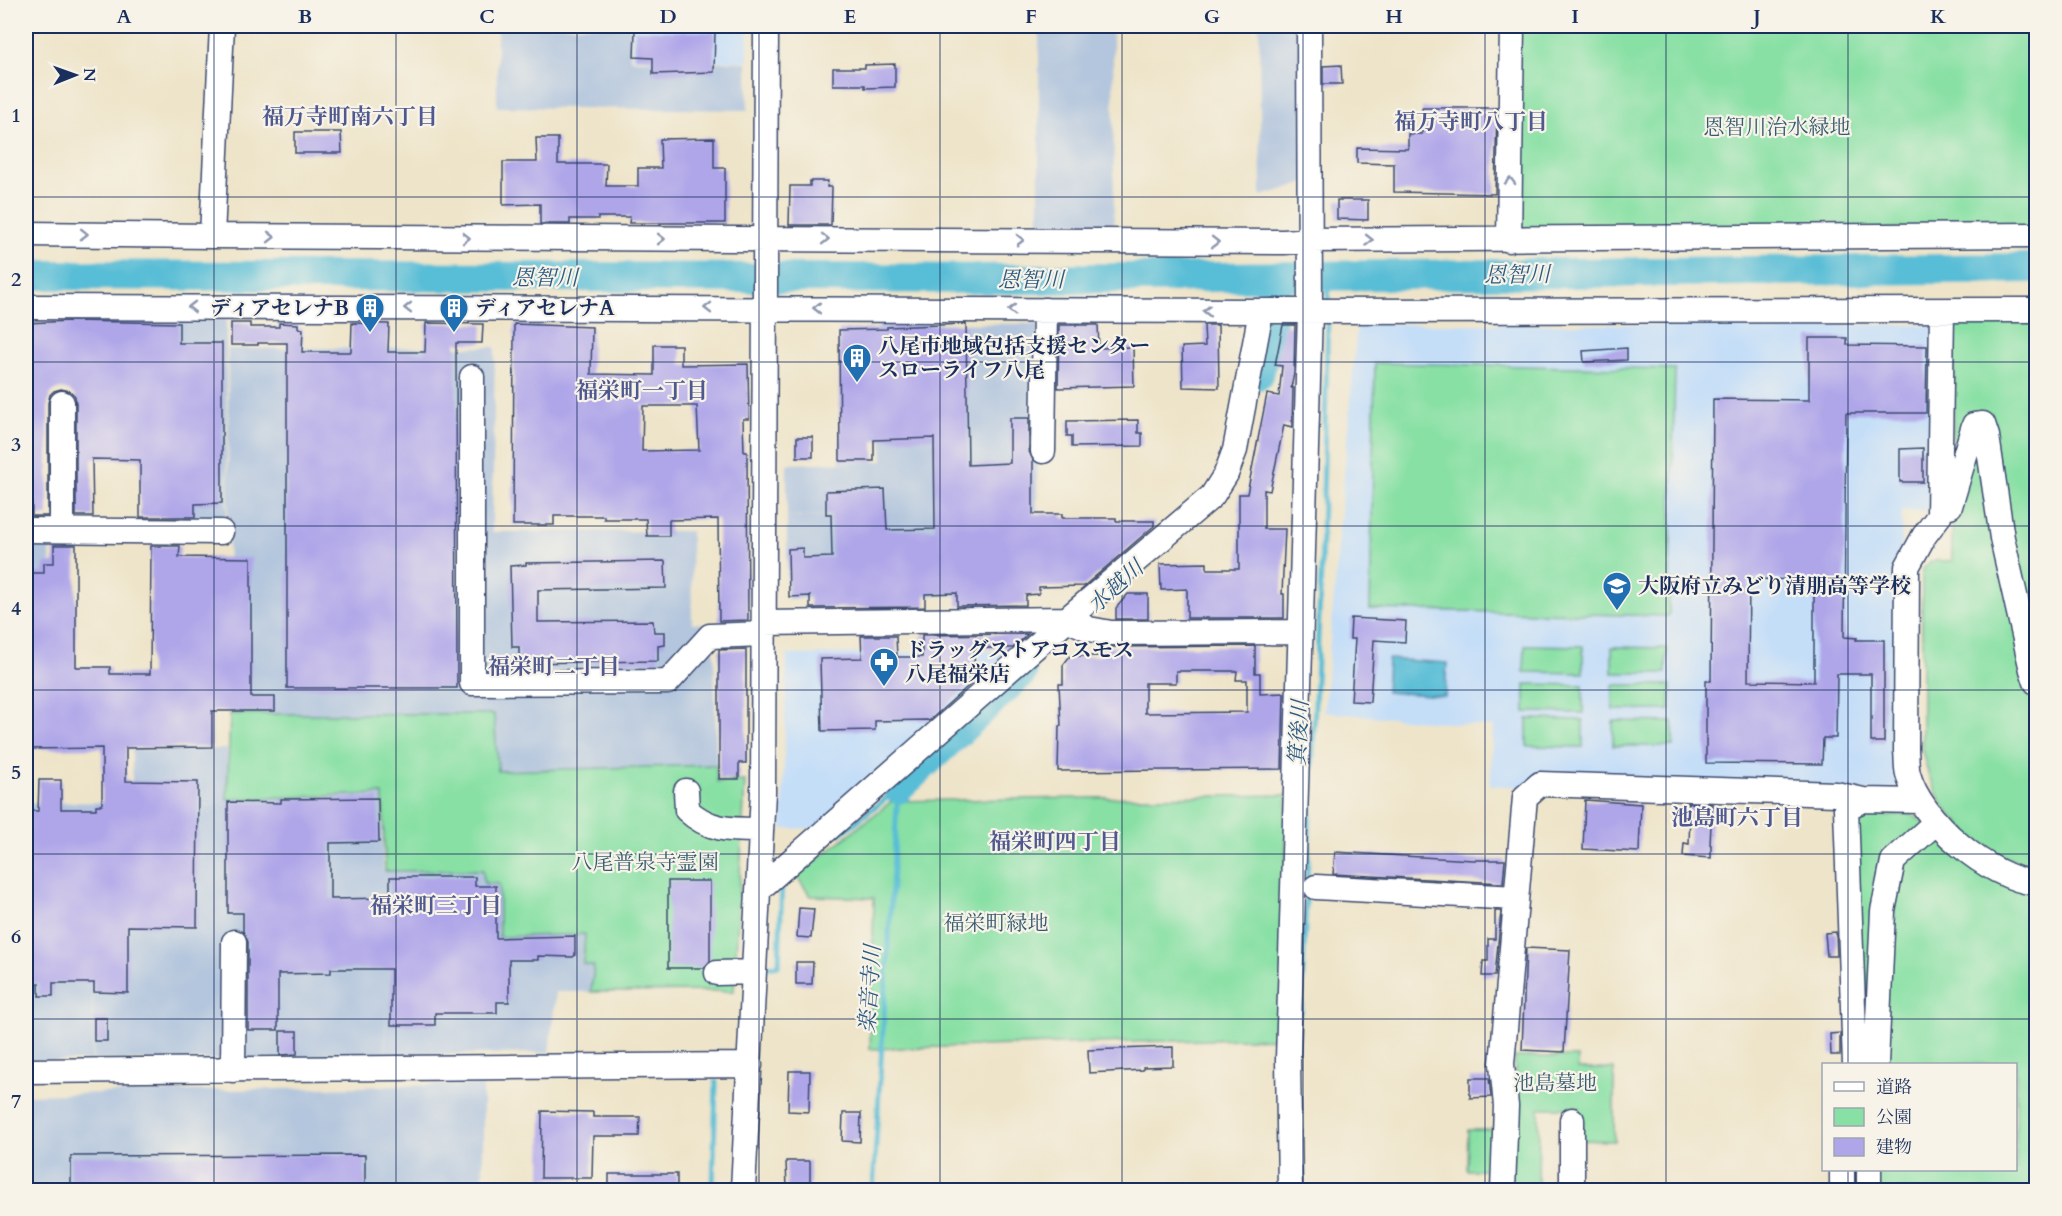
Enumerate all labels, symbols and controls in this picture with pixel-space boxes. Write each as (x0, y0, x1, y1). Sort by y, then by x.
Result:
text: A (116, 3, 132, 30)
text: B (298, 3, 312, 30)
text: C (479, 3, 495, 30)
text: D (659, 3, 677, 30)
text: E (844, 3, 856, 30)
text: F (1025, 3, 1037, 30)
text: G (1204, 3, 1220, 30)
text: H (1385, 3, 1403, 30)
text: I (1571, 3, 1579, 30)
text: J (1750, 3, 1761, 30)
text: K (1930, 3, 1947, 30)
north arrow (45, 45, 105, 105)
text: N (78, 68, 100, 82)
text: 1 (11, 102, 21, 129)
district label: 福万寺町南六丁目 (262, 102, 438, 132)
district label: 福万寺町八丁目 (1394, 107, 1548, 137)
park label: 恩智川治水緑地 (1704, 113, 1851, 142)
one-way arrow (1504, 177, 1516, 186)
one-way arrow (79, 228, 88, 241)
one-way arrow (266, 231, 275, 243)
one-way arrow (461, 232, 470, 244)
one-way arrow (656, 233, 665, 245)
one-way arrow (820, 233, 829, 245)
one-way arrow (1015, 234, 1024, 246)
one-way arrow (1364, 234, 1373, 246)
one-way arrow (1210, 236, 1219, 248)
water label: 恩智川 (1484, 259, 1552, 291)
water label: 恩智川 (512, 263, 580, 293)
water label: 恩智川 (998, 265, 1066, 295)
text: 2 (11, 266, 21, 293)
building icon: ディアセレナB (354, 292, 386, 334)
building icon: ディアセレナA (438, 292, 470, 334)
place label: ディアセレナB (210, 294, 349, 323)
place label: ディアセレナA (475, 294, 615, 323)
one-way arrow (187, 301, 196, 313)
one-way arrow (403, 302, 412, 314)
one-way arrow (703, 302, 712, 314)
one-way arrow (812, 302, 821, 315)
one-way arrow (1007, 304, 1016, 316)
one-way arrow (1202, 305, 1211, 317)
place label: 八尾市地域包括支援センター スローライフ八尾 (878, 332, 1150, 385)
building icon: 八尾市地域包括支援センター スローライフ八尾 (841, 342, 873, 384)
district label: 福栄町一丁目 (576, 376, 708, 406)
text: 3 (11, 431, 21, 458)
water label: 水越川 (1081, 552, 1152, 620)
school or university icon: 大阪府立みどり清朋高等学校 (1601, 570, 1633, 612)
place label: 大阪府立みどり清朋高等学校 (1638, 572, 1911, 601)
text: 4 (11, 595, 21, 622)
place label: ドラッグストアコスモス 八尾福栄店 (905, 636, 1134, 689)
pharmacy icon: ドラッグストアコスモス 八尾福栄店 (868, 646, 900, 688)
district label: 福栄町二丁目 (488, 652, 620, 682)
water label: 箕後川 (1282, 697, 1316, 767)
text: 5 (11, 759, 21, 786)
district label: 池島町六丁目 (1671, 803, 1803, 833)
district label: 福栄町四丁目 (989, 827, 1121, 857)
park label: 八尾普泉寺霊園 (572, 848, 719, 877)
district label: 福栄町三丁目 (370, 891, 502, 921)
park label: 福栄町緑地 (944, 909, 1049, 938)
text: 6 (11, 923, 21, 950)
water label: 楽音寺川 (852, 942, 888, 1034)
legend (1822, 1063, 2017, 1171)
park label: 池島墓地 (1513, 1069, 1597, 1098)
text: 道路 (1876, 1075, 1912, 1100)
text: 7 (11, 1088, 21, 1115)
text: 公園 (1876, 1105, 1912, 1130)
text: 建物 (1876, 1135, 1912, 1160)

